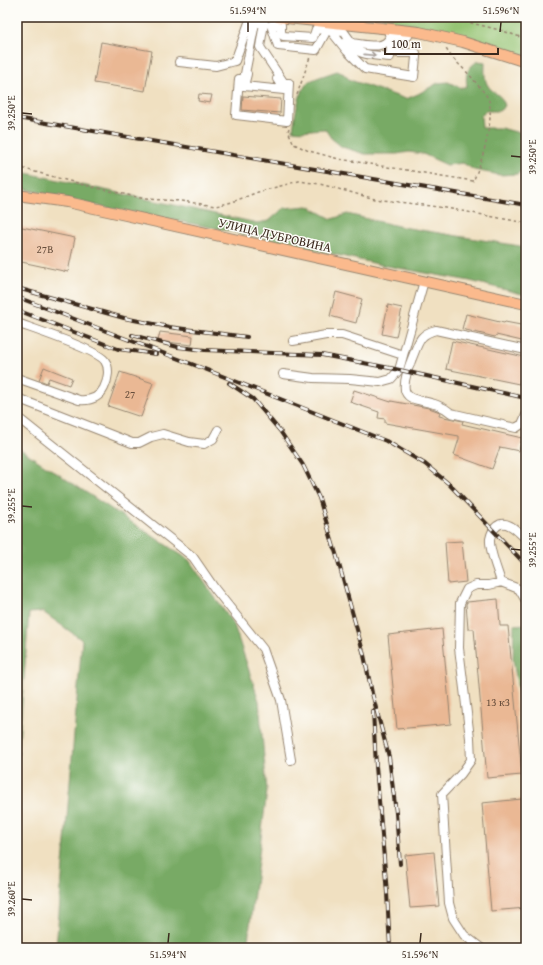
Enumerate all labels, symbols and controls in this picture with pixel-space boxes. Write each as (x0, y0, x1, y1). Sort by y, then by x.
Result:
text: 51.594°N (230, 3, 267, 18)
text: 51.596°N (483, 3, 520, 18)
scale bar (385, 30, 498, 56)
text: 100 m (391, 35, 421, 52)
one-way arrow (363, 51, 376, 59)
text: 39.250°E (4, 95, 19, 131)
text: 39.250°E (525, 139, 540, 175)
street label: УЛИЦА ДУБРОВИНА (217, 213, 333, 257)
house number: 27В (37, 241, 53, 257)
house number: 27 (125, 386, 135, 402)
text: 39.255°E (4, 488, 19, 524)
text: 39.255°E (525, 532, 540, 568)
house number: 13 к3 (486, 694, 510, 710)
text: 39.260°E (4, 881, 19, 917)
text: 51.594°N (150, 947, 187, 962)
text: 51.596°N (402, 947, 439, 962)

